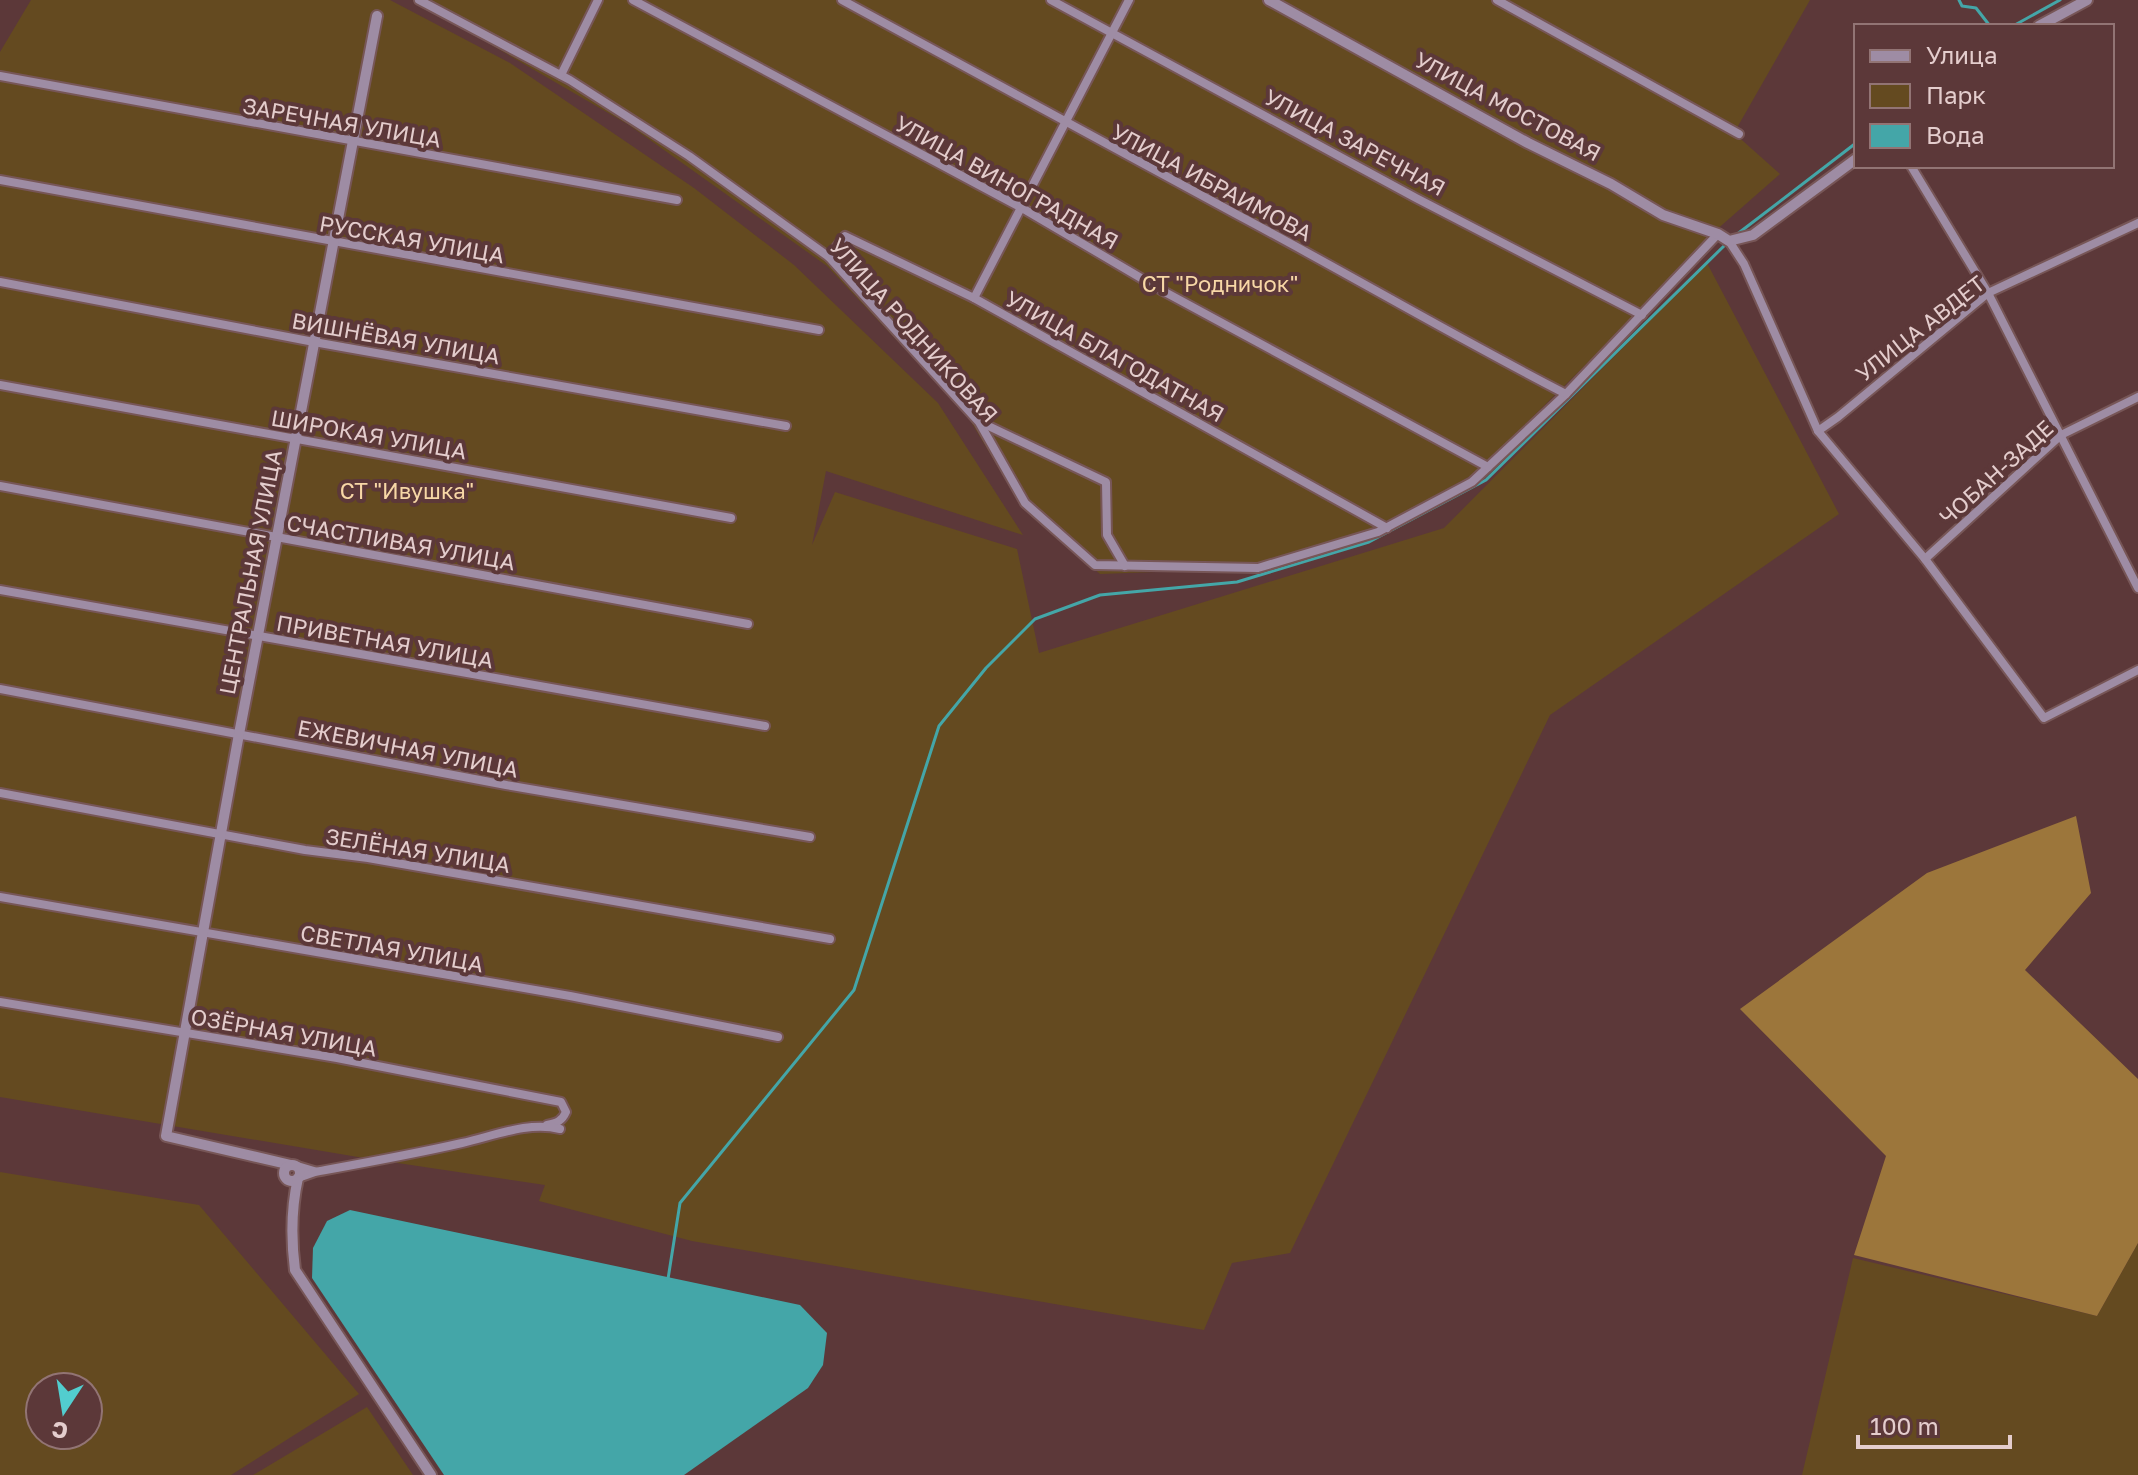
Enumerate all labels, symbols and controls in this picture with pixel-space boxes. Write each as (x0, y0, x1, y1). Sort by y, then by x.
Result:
legend (1854, 24, 2114, 168)
text: Улица (1926, 40, 1998, 69)
street label: УЛИЦА МОСТОВАЯ (1410, 46, 1606, 166)
text: Парк (1926, 80, 1986, 109)
street label: УЛИЦА ЗАРЕЧНАЯ (1260, 83, 1450, 201)
street label: ЗАРЕЧНАЯ УЛИЦА (241, 91, 444, 153)
street label: УЛИЦА ВИНОГРАДНАЯ (891, 109, 1123, 255)
street label: УЛИЦА ИБРАИМОВА (1107, 118, 1317, 246)
text: Вода (1926, 120, 1985, 149)
street label: РУССКАЯ УЛИЦА (317, 209, 507, 269)
street label: УЛИЦА РОДНИКОВАЯ (824, 232, 1004, 428)
street label: УЛИЦА АВДЕТ (1850, 269, 1990, 387)
park label: СТ "Родничок" (1142, 270, 1298, 297)
street label: УЛИЦА БЛАГОДАТНАЯ (1001, 285, 1229, 427)
street label: ВИШНЁВАЯ УЛИЦА (290, 306, 502, 370)
street label: ШИРОКАЯ УЛИЦА (269, 404, 469, 465)
street label: ЧОБАН-ЗАДЕ (1934, 414, 2058, 530)
street label: ЦЕНТРАЛЬНАЯ УЛИЦА (213, 447, 287, 697)
park label: СТ "Ивушка" (340, 477, 474, 504)
street label: СЧАСТЛИВАЯ УЛИЦА (285, 509, 518, 575)
street label: ПРИВЕТНАЯ УЛИЦА (274, 609, 496, 673)
street label: ЕЖЕВИЧНАЯ УЛИЦА (295, 713, 521, 783)
street label: ЗЕЛЁНАЯ УЛИЦА (324, 822, 513, 878)
street label: СВЕТЛАЯ УЛИЦА (298, 919, 486, 977)
street label: ОЗЁРНАЯ УЛИЦА (189, 1002, 379, 1062)
north arrow (24, 1371, 104, 1451)
scale bar (1858, 1399, 2010, 1449)
text: 100 m (1870, 1411, 1939, 1440)
text: С (49, 1416, 70, 1446)

